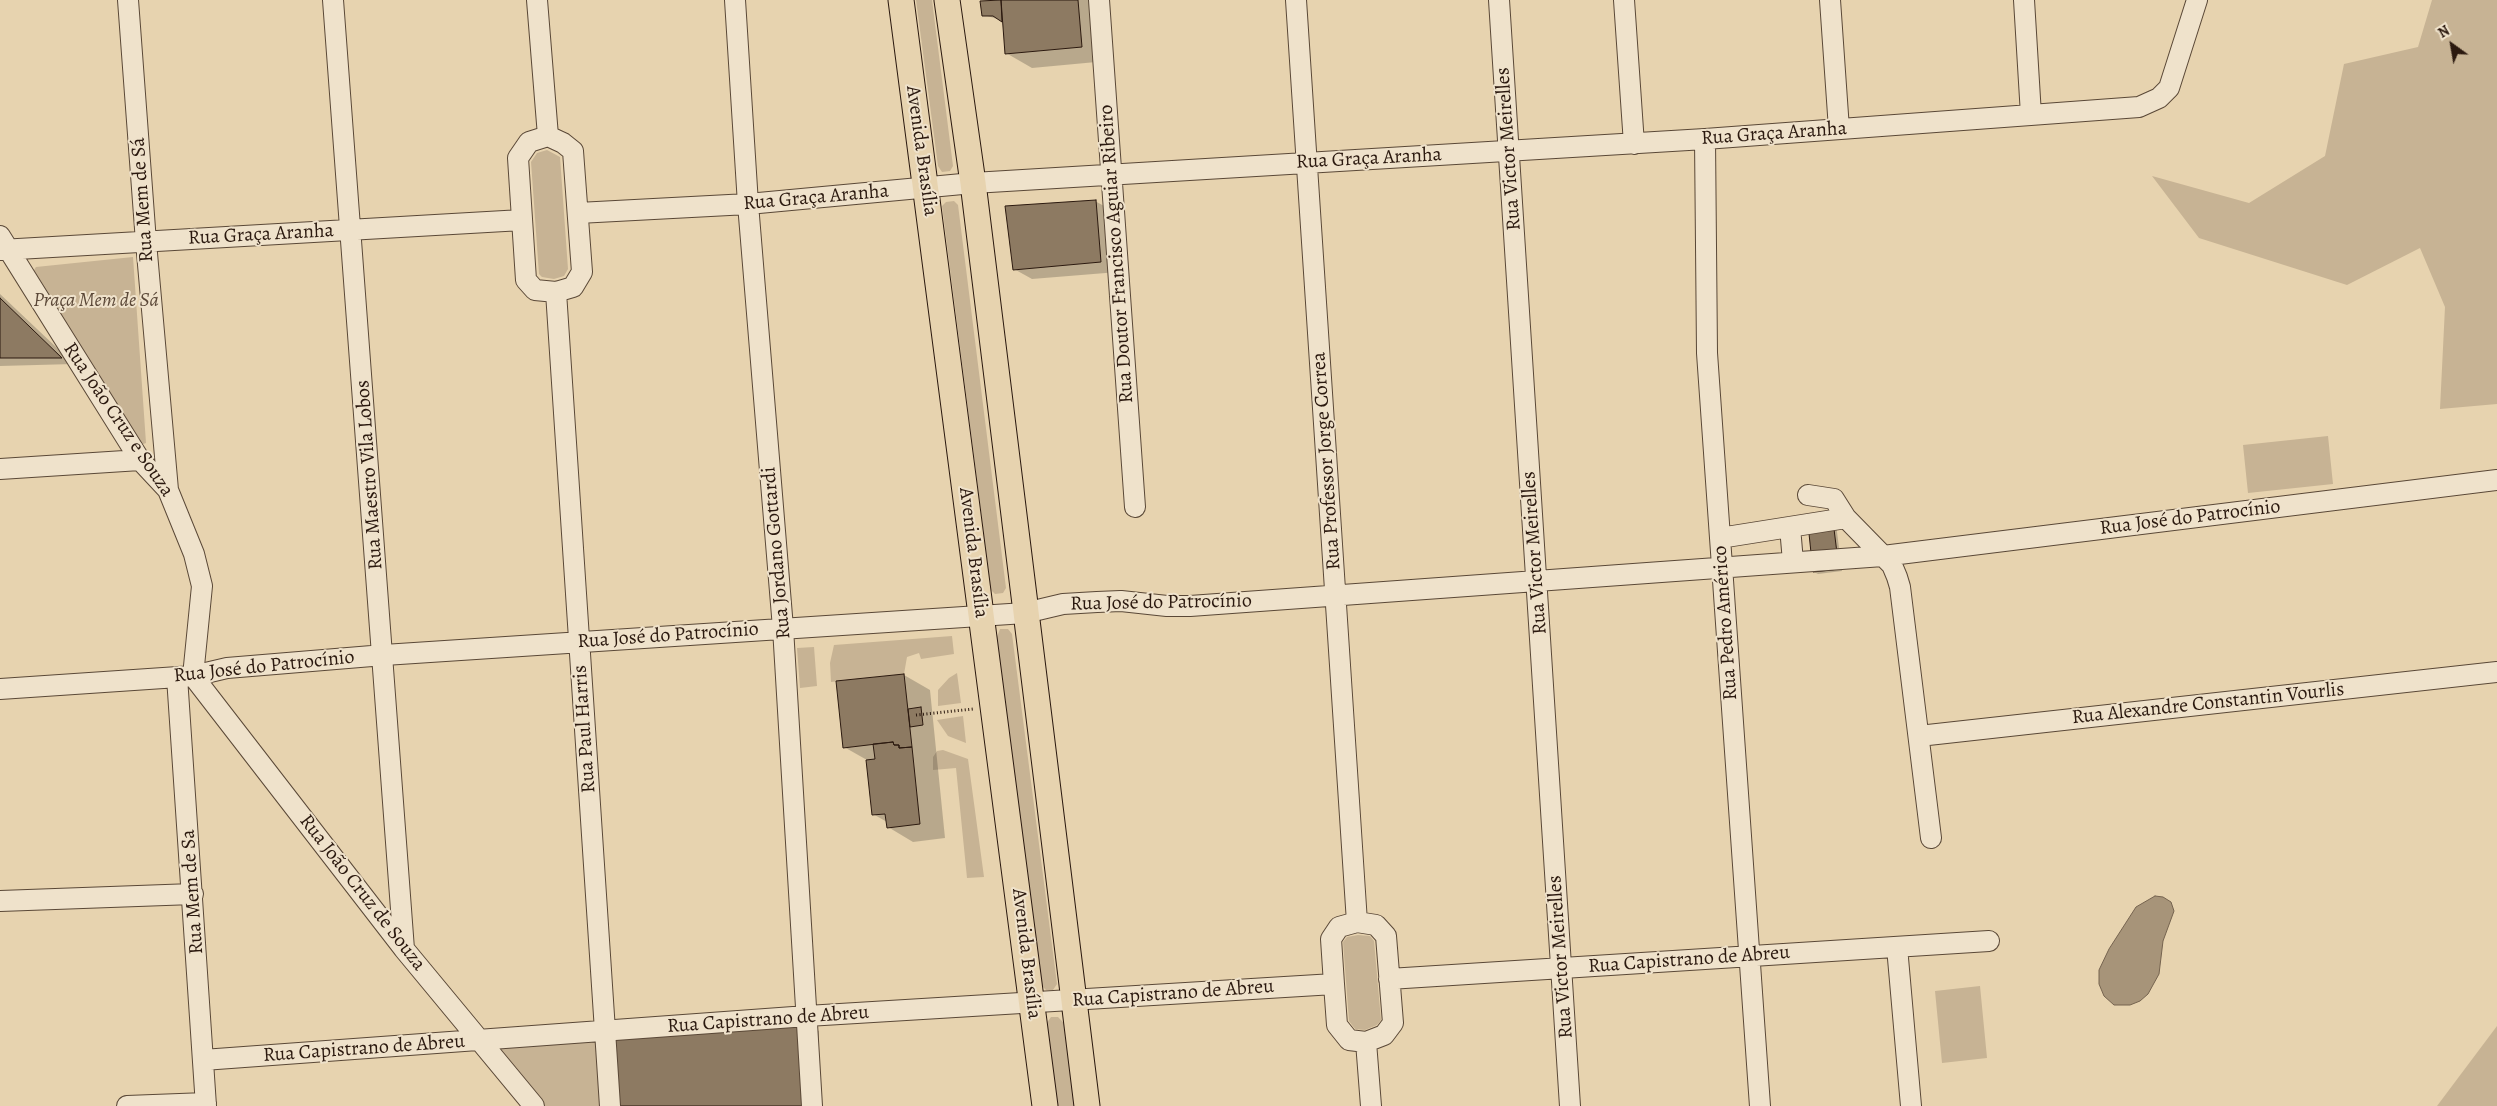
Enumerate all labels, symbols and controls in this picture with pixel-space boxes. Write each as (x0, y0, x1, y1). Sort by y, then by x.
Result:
north arrow (2427, 20, 2477, 70)
text: N (2434, 21, 2453, 43)
street label: Rua Victor Meirelles (1491, 66, 1527, 232)
street label: Avenida Brasília (900, 84, 942, 218)
street label: Rua Doutor Francisco Aguiar Ribeiro (1095, 104, 1139, 404)
street label: Rua Graça Aranha (1700, 117, 1848, 151)
street label: Rua Mem de Sá (127, 137, 159, 263)
street label: Rua Graça Aranha (1295, 143, 1443, 175)
street label: Rua Graça Aranha (742, 180, 890, 216)
street label: Rua Graça Aranha (187, 219, 335, 251)
park label: Praça Mem de Sá (33, 289, 159, 313)
street label: Rua João Cruz e Souza (57, 338, 179, 502)
street label: Rua Professor Jorge Correa (1307, 351, 1347, 571)
street label: Rua Maestro Vila Lobos (351, 379, 389, 571)
street label: Rua Jordano Gottardi (758, 466, 796, 640)
street label: Rua Victor Meirelles (1517, 470, 1553, 636)
street label: Avenida Brasília (953, 486, 993, 620)
street label: Rua José do Patrocínio (2098, 495, 2282, 541)
street label: Rua Pedro Américo (1709, 545, 1743, 701)
street label: Rua José do Patrocínio (1070, 589, 1252, 617)
street label: Rua José do Patrocínio (577, 618, 759, 654)
street label: Rua José do Patrocínio (172, 646, 356, 688)
street label: Rua Paul Harris (569, 664, 601, 794)
street label: Rua Alexandre Constantin Vourlis (2071, 678, 2345, 730)
street label: Rua João Cruz de Souza (294, 810, 430, 976)
street label: Rua Mem de Sa (177, 829, 209, 955)
street label: Rua Victor Meirelles (1543, 874, 1579, 1040)
street label: Avenida Brasília (1006, 887, 1046, 1021)
street label: Rua Capistrano de Abreu (1587, 941, 1791, 979)
street label: Rua Capistrano de Abreu (1071, 975, 1275, 1013)
street label: Rua Capistrano de Abreu (666, 1001, 870, 1039)
street label: Rua Capistrano de Abreu (262, 1030, 466, 1068)

